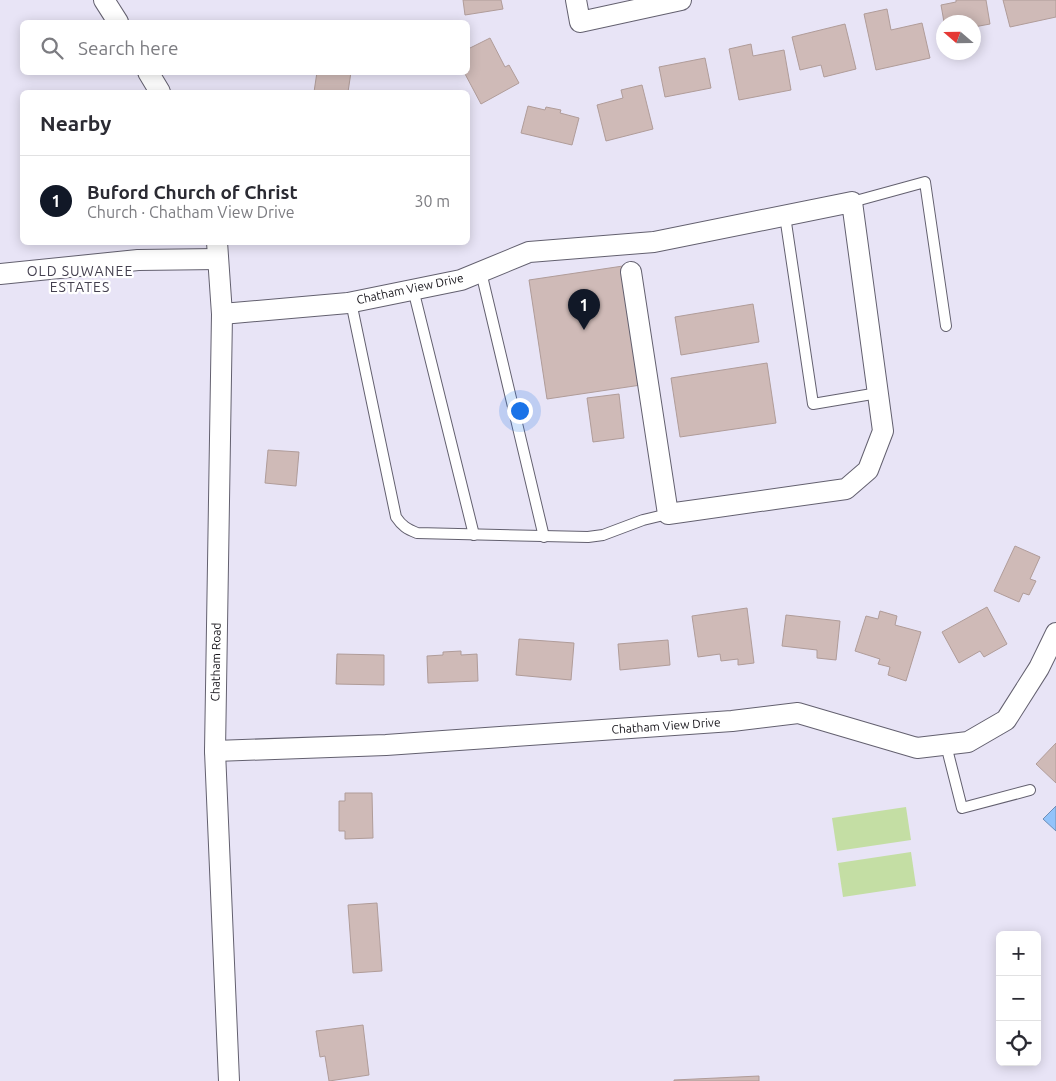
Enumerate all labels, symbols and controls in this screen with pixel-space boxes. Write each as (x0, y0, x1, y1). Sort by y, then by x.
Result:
north arrow (936, 15, 981, 60)
search box (20, 20, 470, 75)
icon: search (38, 34, 66, 62)
text: Search here (78, 37, 178, 59)
text: Nearby (40, 111, 111, 135)
text: Buford Church of Christ (87, 181, 298, 203)
text: 1 (51, 192, 61, 210)
text: 30 m (414, 192, 450, 210)
text: Church · Chatham View Drive (87, 203, 295, 221)
district label: OLD SUWANEE ESTATES (27, 263, 133, 295)
street label: Chatham View Drive (355, 271, 465, 306)
pin: 1 (568, 289, 600, 330)
your location (507, 398, 533, 424)
street label: Chatham Road (208, 622, 223, 702)
street label: Chatham View Drive (611, 715, 721, 736)
map controls (996, 931, 1041, 1066)
button: + (996, 931, 1041, 976)
button: − (996, 976, 1041, 1021)
button: locate (996, 1021, 1041, 1066)

